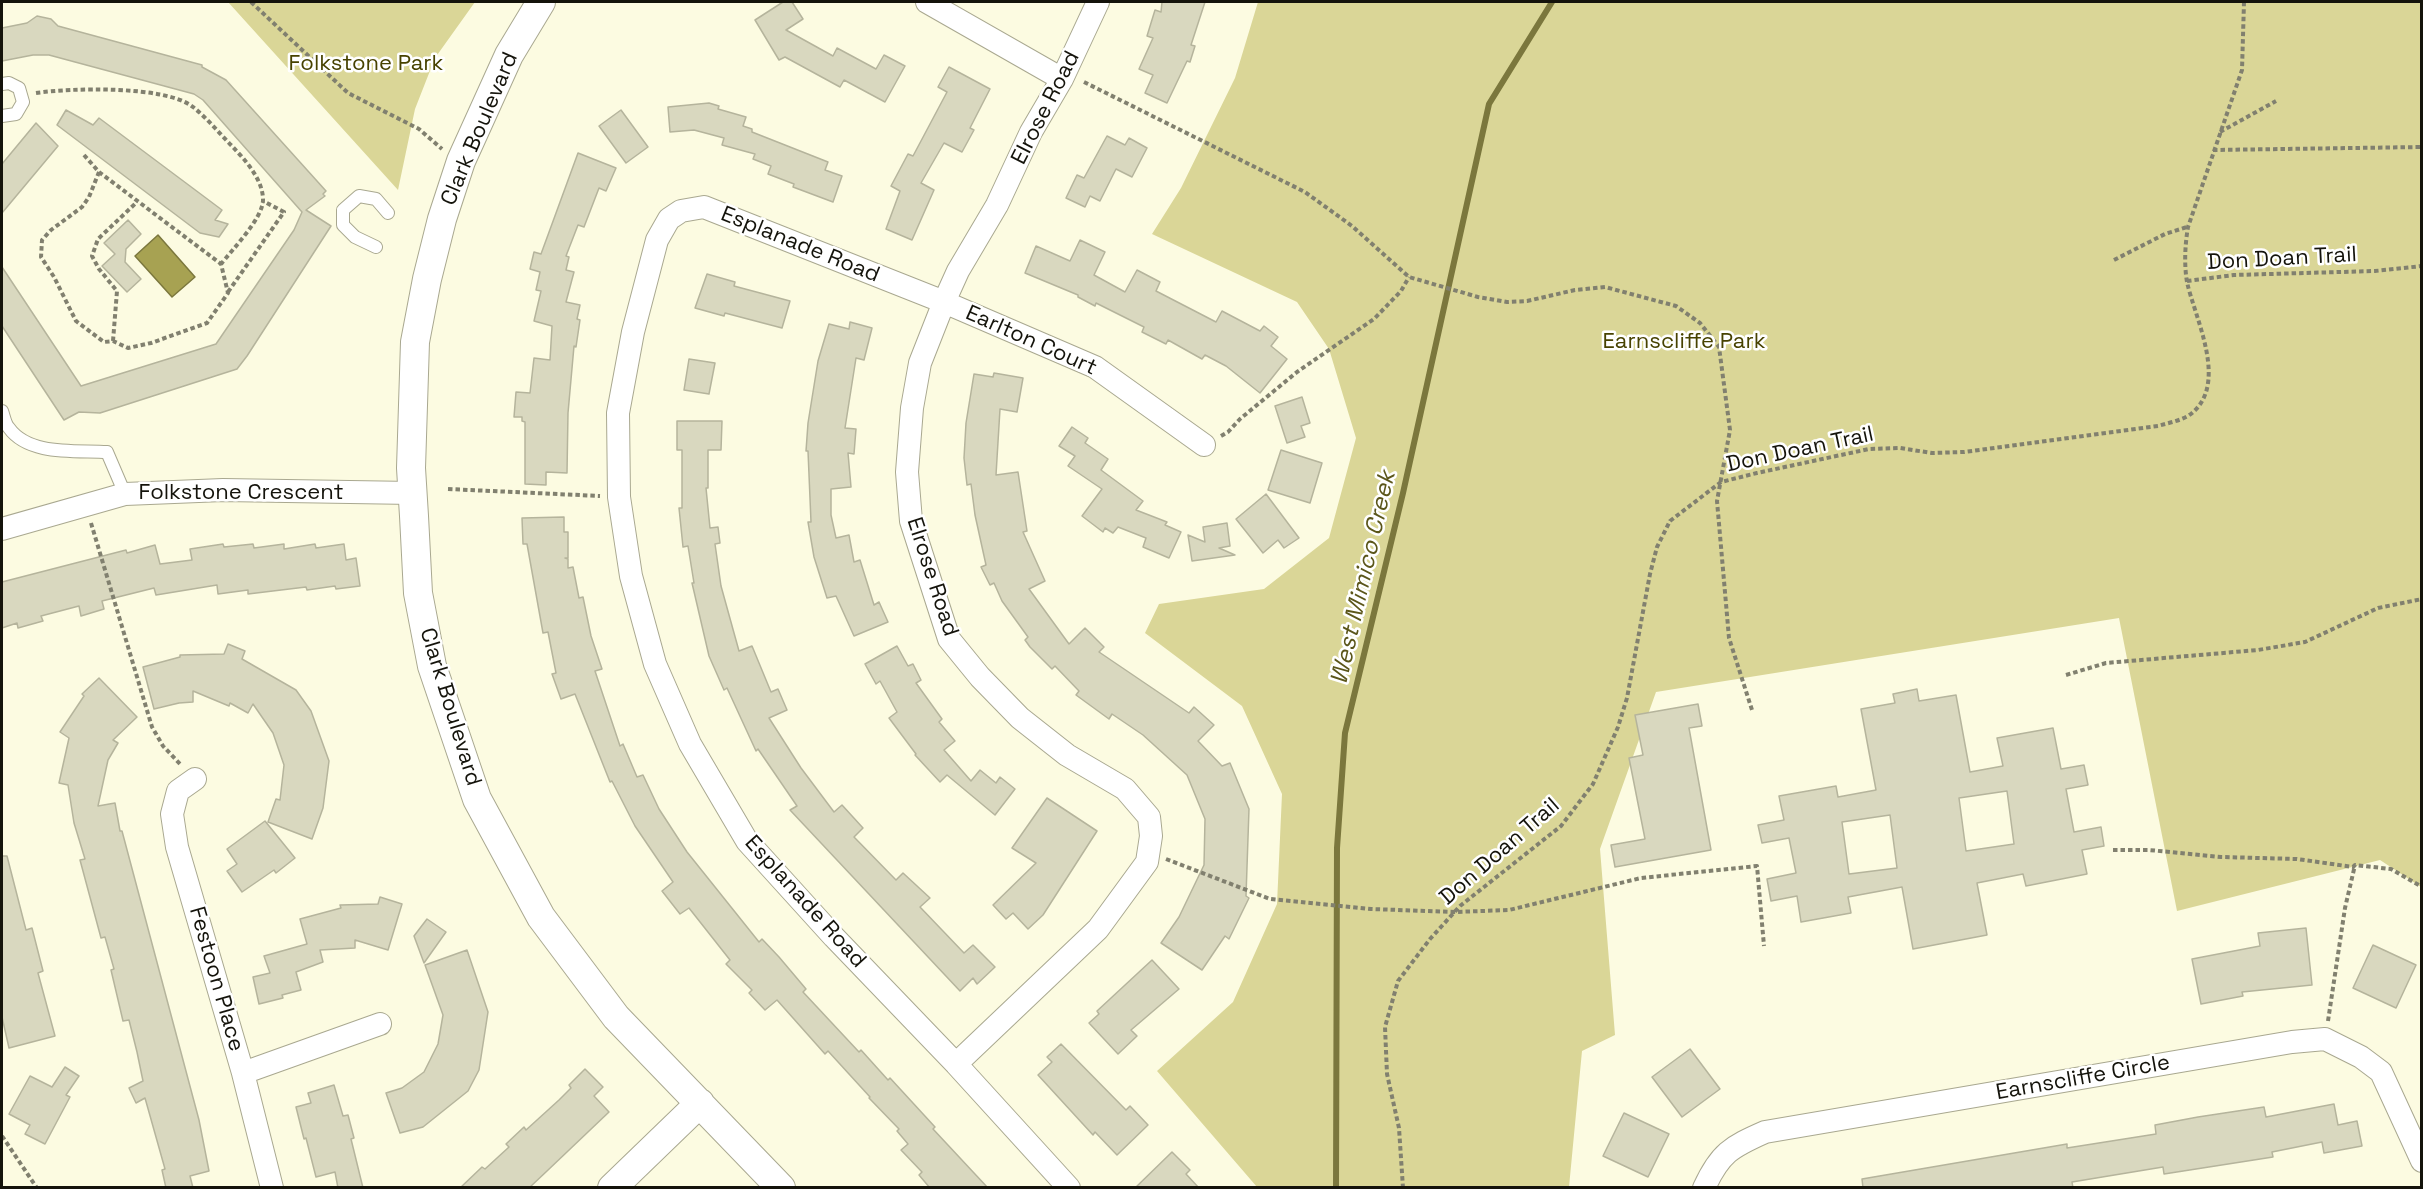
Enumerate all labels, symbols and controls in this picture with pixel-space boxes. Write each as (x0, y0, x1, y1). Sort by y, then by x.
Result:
street label: Elrose Road (1006, 47, 1086, 169)
street label: Clark Boulevard (436, 48, 524, 210)
park label: Folkstone Park (289, 51, 443, 77)
street label: Esplanade Road (717, 201, 883, 289)
street label: Don Doan Trail (2206, 242, 2358, 276)
street label: Earlton Court (961, 300, 1101, 382)
park label: Earnscliffe Park (1602, 329, 1766, 355)
street label: Don Doan Trail (1724, 422, 1876, 478)
water label: West Mimico Creek (1325, 468, 1403, 688)
street label: Folkstone Crescent (138, 480, 344, 506)
street label: Elrose Road (900, 514, 964, 640)
street label: Clark Boulevard (413, 625, 487, 789)
street label: Don Doan Trail (1435, 793, 1565, 911)
street label: Esplanade Road (739, 830, 871, 974)
street label: Festoon Place (183, 904, 249, 1054)
street label: Earnscliffe Circle (1994, 1050, 2172, 1106)

